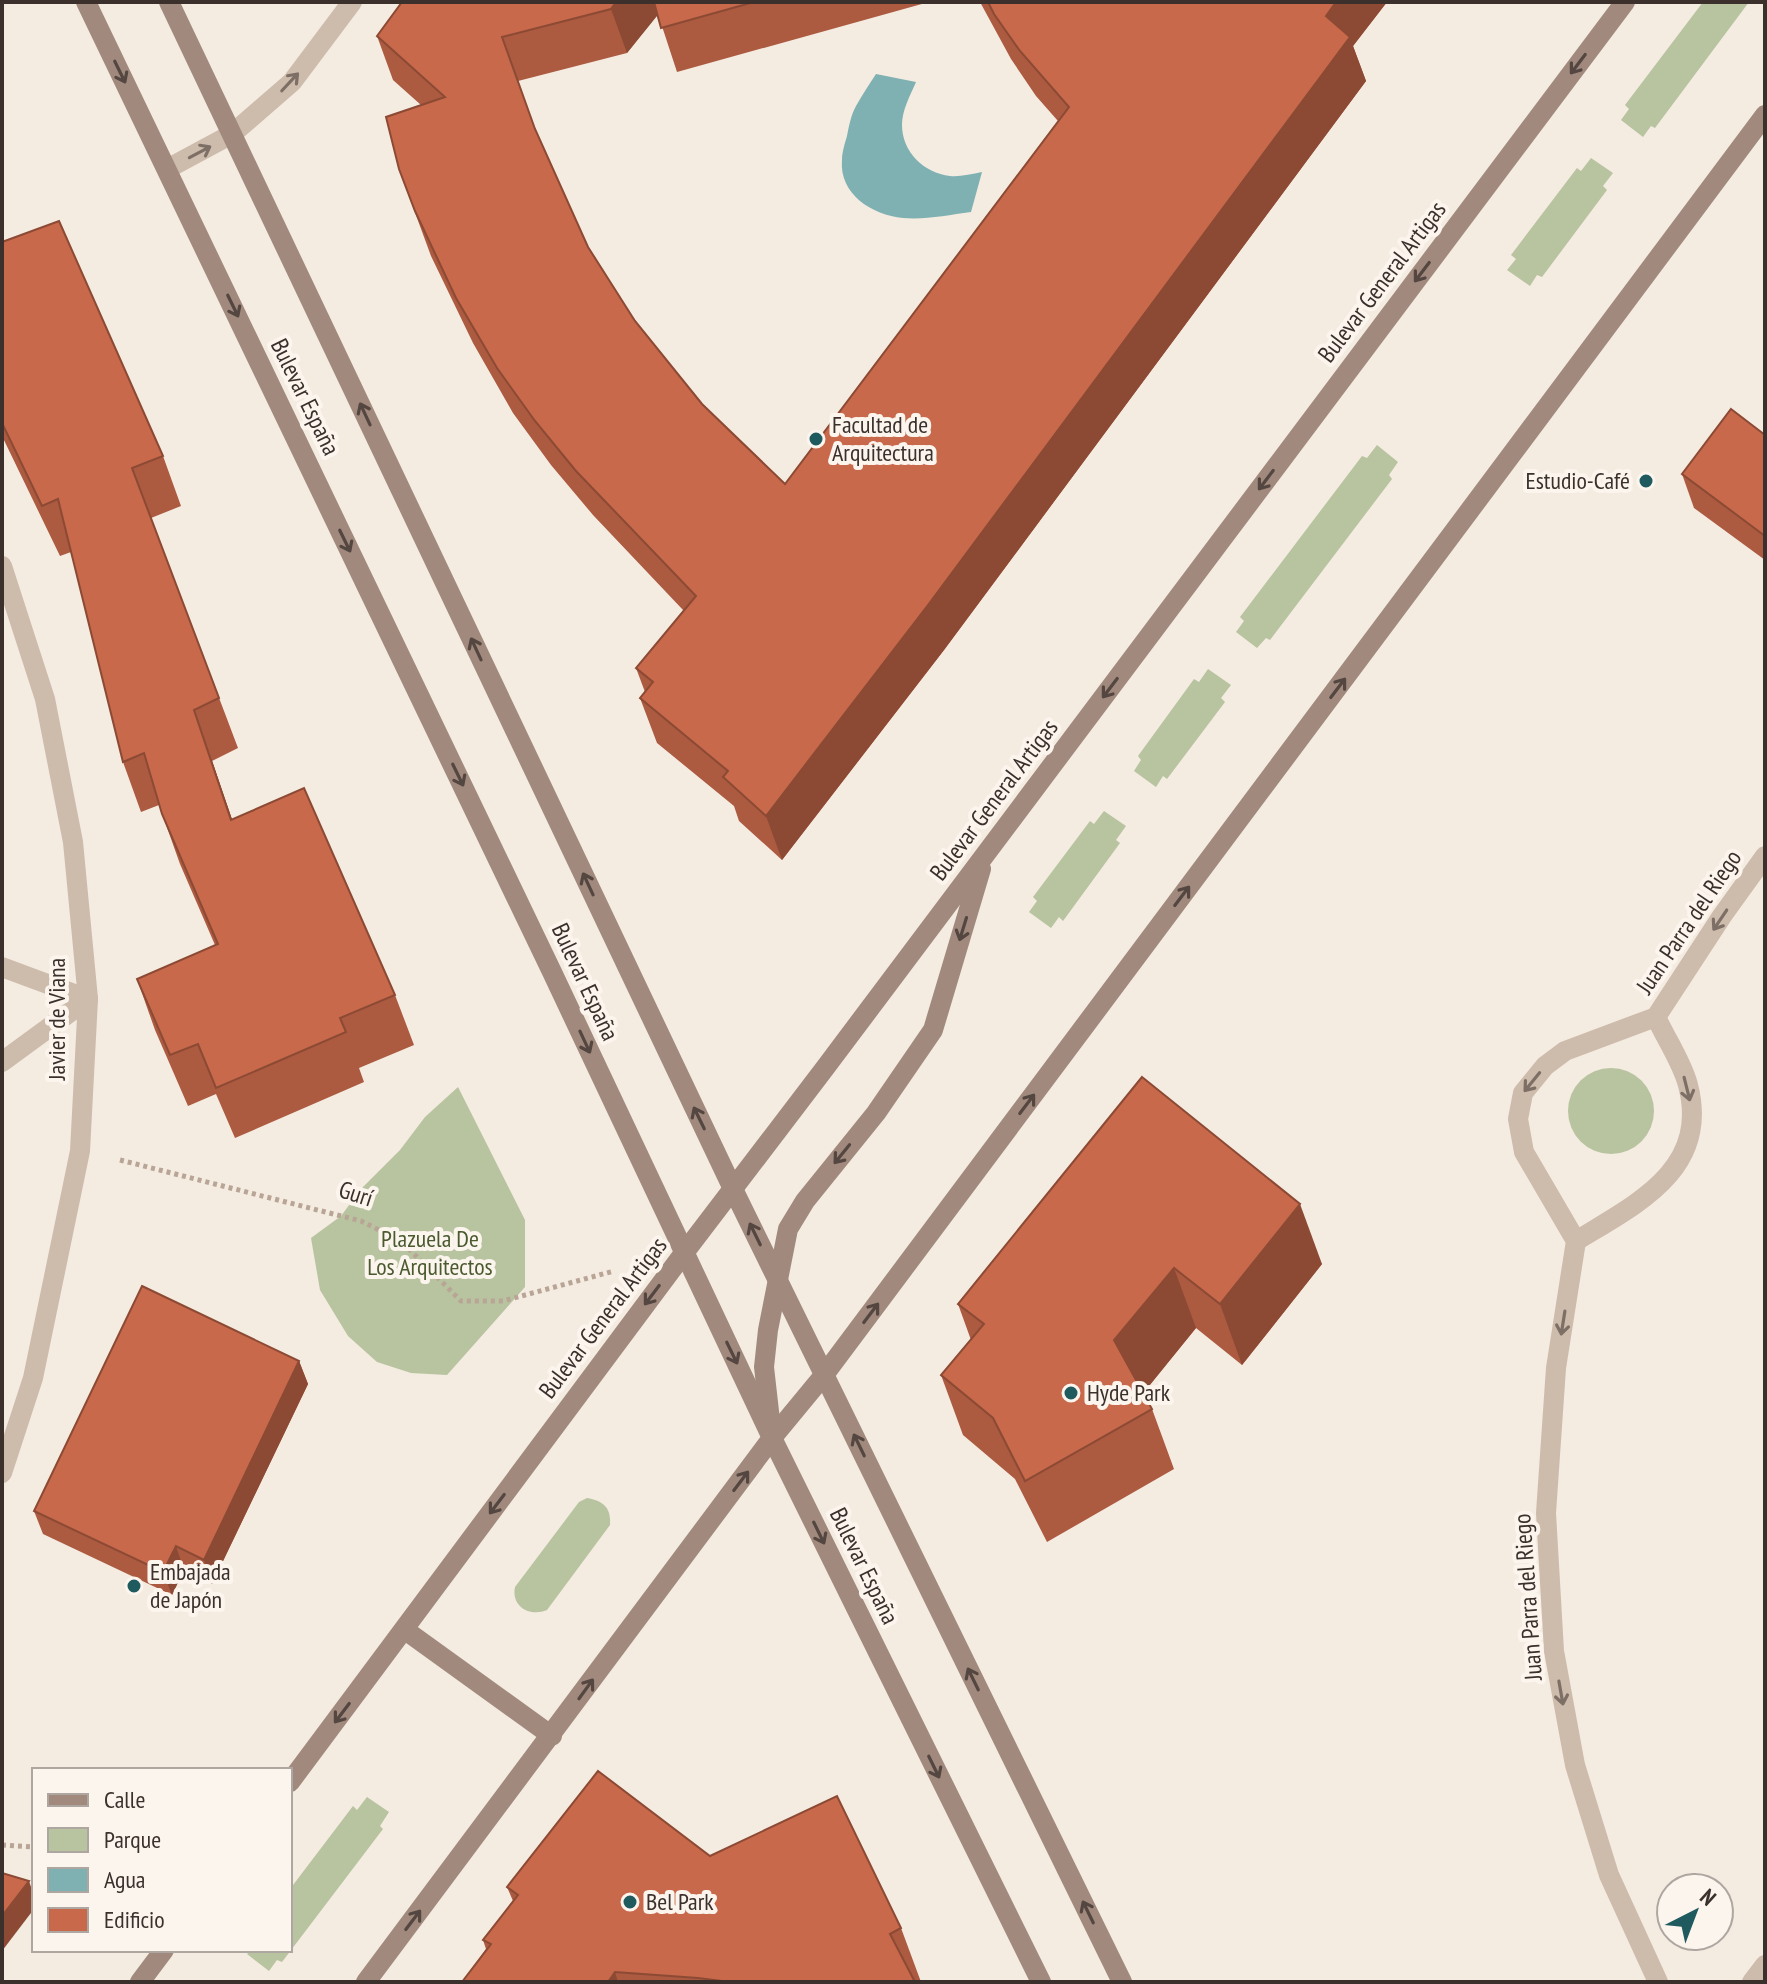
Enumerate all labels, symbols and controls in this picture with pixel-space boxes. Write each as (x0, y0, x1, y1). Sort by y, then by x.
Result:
one-way arrow (1569, 53, 1586, 75)
one-way arrow (113, 60, 128, 84)
one-way arrow (280, 72, 299, 92)
one-way arrow (187, 143, 211, 159)
street label: Bulevar General Artigas (1311, 195, 1452, 369)
one-way arrow (1413, 261, 1430, 283)
one-way arrow (226, 294, 241, 318)
street label: Bulevar España (264, 333, 347, 460)
one-way arrow (357, 402, 372, 426)
place label: Facultad de Arquitectura (832, 409, 934, 468)
marker: Facultad de Arquitectura (807, 430, 825, 448)
place label: Estudio-Café (1525, 465, 1630, 496)
one-way arrow (1257, 469, 1274, 491)
marker: Estudio-Café (1637, 472, 1655, 490)
one-way arrow (338, 528, 353, 552)
one-way arrow (468, 637, 483, 661)
one-way arrow (1101, 677, 1118, 699)
one-way arrow (1329, 677, 1346, 699)
street label: Bulevar General Artigas (923, 713, 1064, 887)
one-way arrow (451, 763, 466, 787)
street label: Juan Parra del Riego (1628, 844, 1748, 1001)
one-way arrow (580, 872, 595, 896)
one-way arrow (1173, 886, 1190, 907)
one-way arrow (1712, 908, 1728, 930)
one-way arrow (955, 915, 970, 941)
street label: Bulevar España (545, 918, 626, 1045)
street label: Javier de Viana (41, 958, 72, 1081)
one-way arrow (578, 1030, 593, 1054)
one-way arrow (1523, 1071, 1541, 1092)
one-way arrow (1680, 1075, 1695, 1101)
one-way arrow (1018, 1094, 1035, 1116)
one-way arrow (691, 1107, 706, 1131)
one-way arrow (833, 1144, 851, 1164)
street label: Gurí (335, 1174, 377, 1214)
one-way arrow (747, 1222, 762, 1246)
park label: Plazuela De Los Arquitectos (367, 1223, 493, 1282)
street label: Bulevar General Artigas (532, 1231, 673, 1405)
one-way arrow (644, 1284, 661, 1305)
one-way arrow (863, 1303, 880, 1324)
one-way arrow (1555, 1310, 1570, 1335)
one-way arrow (725, 1341, 740, 1365)
place label: Hyde Park (1087, 1377, 1171, 1408)
marker: Hyde Park (1062, 1384, 1080, 1402)
one-way arrow (851, 1434, 866, 1458)
one-way arrow (733, 1470, 749, 1492)
one-way arrow (489, 1493, 506, 1514)
street label: Bulevar España (823, 1502, 906, 1629)
street label: Juan Parra del Riego (1506, 1513, 1549, 1683)
one-way arrow (812, 1521, 827, 1545)
place label: Embajada de Japón (150, 1556, 231, 1615)
marker: Embajada de Japón (125, 1577, 143, 1595)
one-way arrow (965, 1667, 980, 1691)
one-way arrow (578, 1679, 595, 1701)
one-way arrow (1555, 1680, 1570, 1706)
one-way arrow (334, 1702, 351, 1723)
one-way arrow (927, 1754, 943, 1778)
legend (32, 1768, 292, 1952)
text: Calle (104, 1784, 145, 1815)
text: Parque (104, 1824, 161, 1855)
text: Agua (104, 1864, 145, 1895)
north arrow (1655, 1872, 1735, 1952)
text: N (1695, 1883, 1722, 1912)
place label: Bel Park (646, 1886, 714, 1917)
marker: Bel Park (621, 1893, 639, 1911)
one-way arrow (1080, 1900, 1095, 1924)
text: Edificio (104, 1904, 165, 1935)
one-way arrow (405, 1910, 422, 1931)

